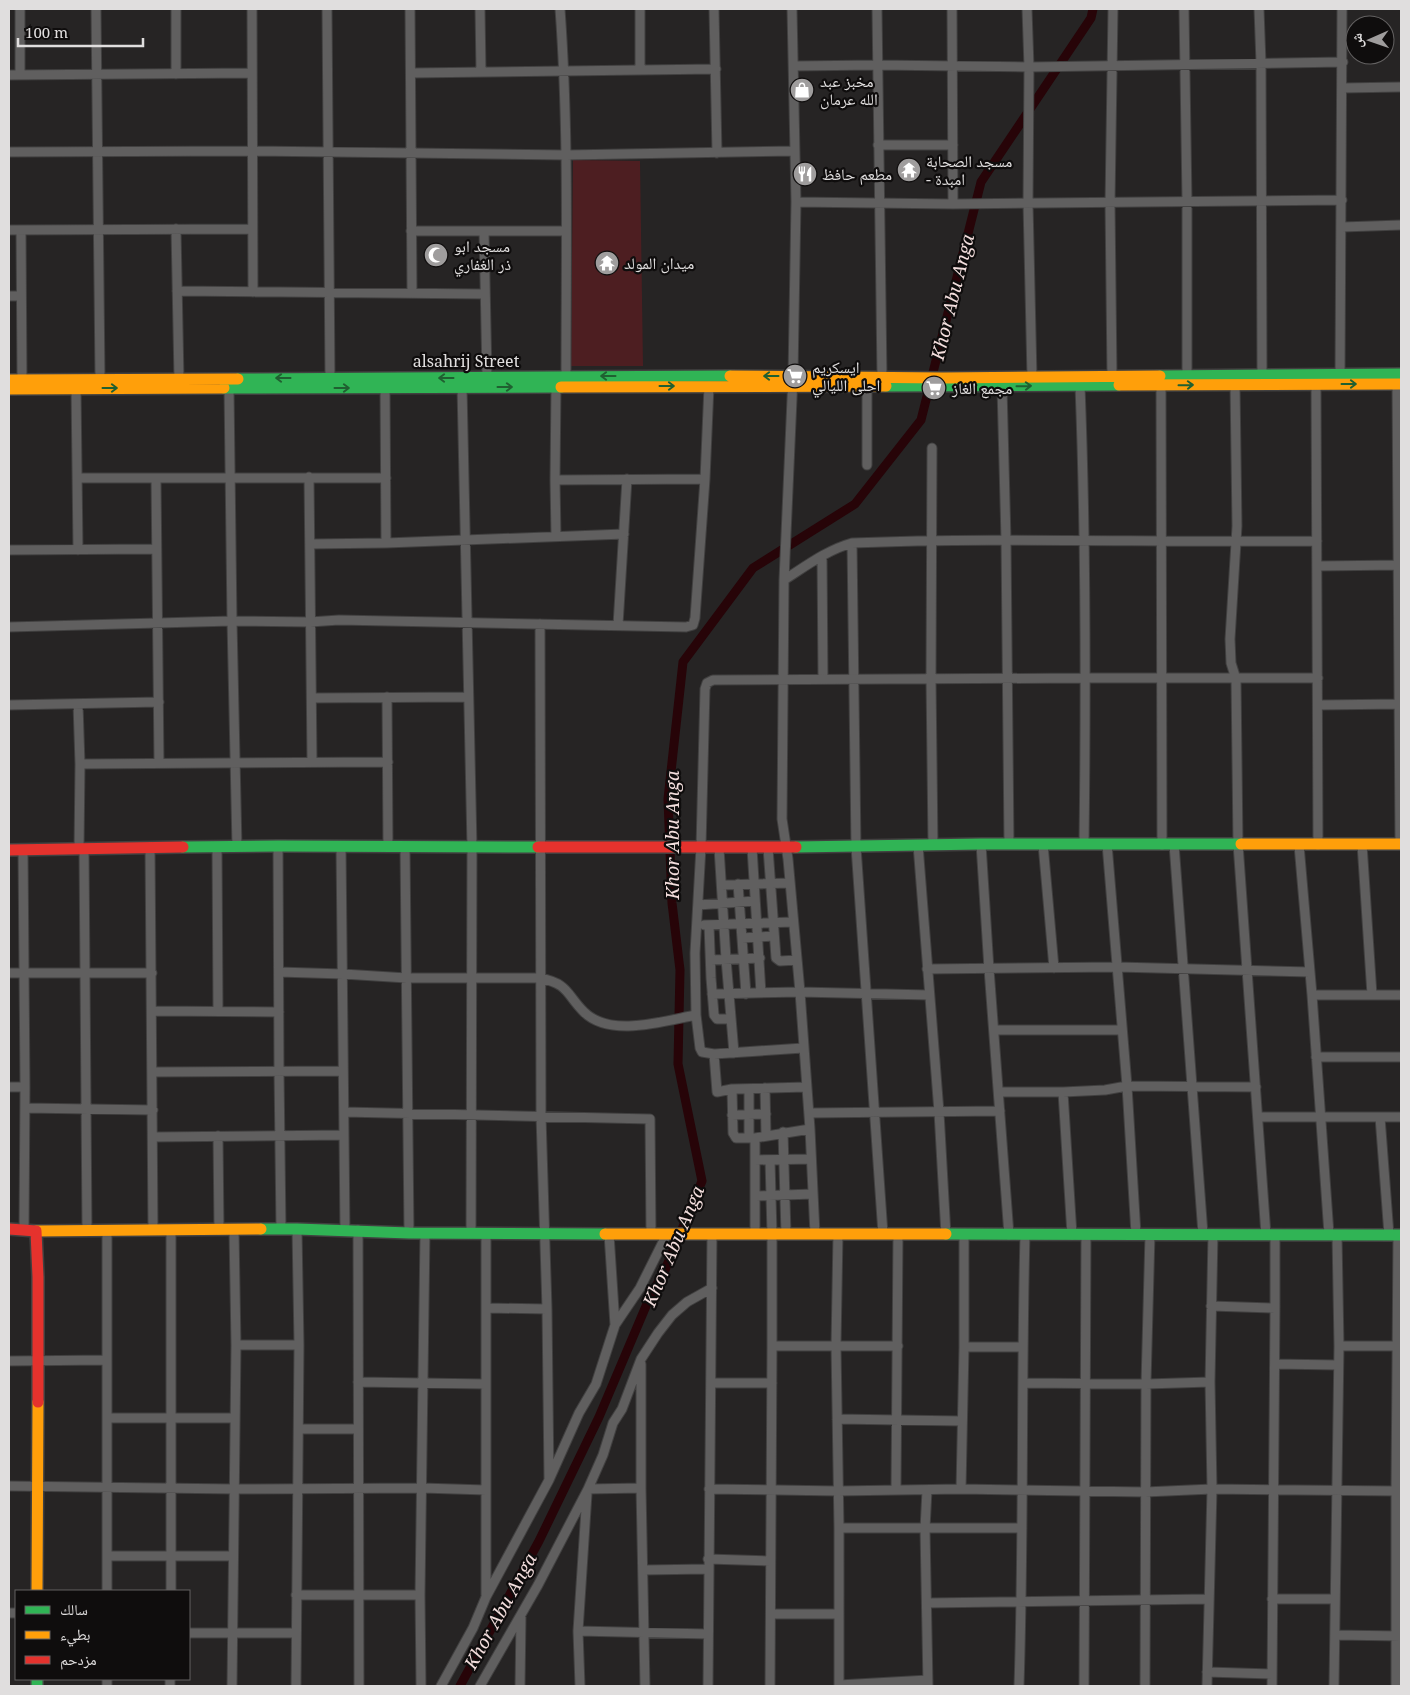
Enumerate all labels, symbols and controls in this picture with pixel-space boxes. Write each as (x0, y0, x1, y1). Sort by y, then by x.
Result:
scale bar (18, 15, 142, 47)
north arrow (1345, 15, 1395, 65)
text: 100 m (25, 22, 68, 42)
text: ش (1347, 33, 1366, 48)
place label: مخبز عبد الله عرمان (820, 70, 878, 110)
shop icon: مخبز عبد الله عرمان (789, 77, 815, 103)
place label: مسجد الصحابة - امبدة (926, 150, 1012, 190)
temple icon: مسجد الصحابة - امبدة (896, 157, 922, 183)
restaurant icon: مطعم حافظ (792, 161, 818, 187)
place label: مطعم حافظ (822, 163, 892, 185)
water label: Khor Abu Anga (925, 231, 979, 363)
place label: مسجد ابو ذر الغفاري (454, 235, 511, 277)
mosque icon: مسجد ابو ذر الغفاري (423, 242, 449, 268)
temple icon: ميدان المولد (594, 250, 620, 276)
place label: ميدان المولد (624, 252, 694, 274)
street label: alsahrij Street (413, 350, 520, 372)
place label: ايسكريم احلى الليالي (812, 356, 880, 398)
supermarket icon: ايسكريم احلى الليالي (782, 363, 808, 389)
one-way arrow (601, 371, 617, 381)
one-way arrow (763, 371, 780, 381)
one-way arrow (276, 373, 292, 383)
one-way arrow (438, 373, 454, 383)
supermarket icon: مجمع الغاز (921, 375, 947, 401)
place label: مجمع الغاز (951, 377, 1012, 399)
one-way arrow (1340, 379, 1357, 389)
one-way arrow (1178, 380, 1194, 390)
one-way arrow (659, 381, 675, 391)
one-way arrow (1016, 381, 1032, 391)
one-way arrow (496, 382, 513, 392)
one-way arrow (102, 383, 118, 393)
one-way arrow (334, 383, 350, 393)
water label: Khor Abu Anga (660, 770, 684, 901)
water label: Khor Abu Anga (636, 1181, 709, 1311)
water label: Khor Abu Anga (458, 1548, 542, 1674)
legend (15, 1590, 190, 1680)
text: سالك (60, 1599, 88, 1619)
text: بطيء (60, 1624, 90, 1647)
text: مزدحم (60, 1649, 97, 1670)

